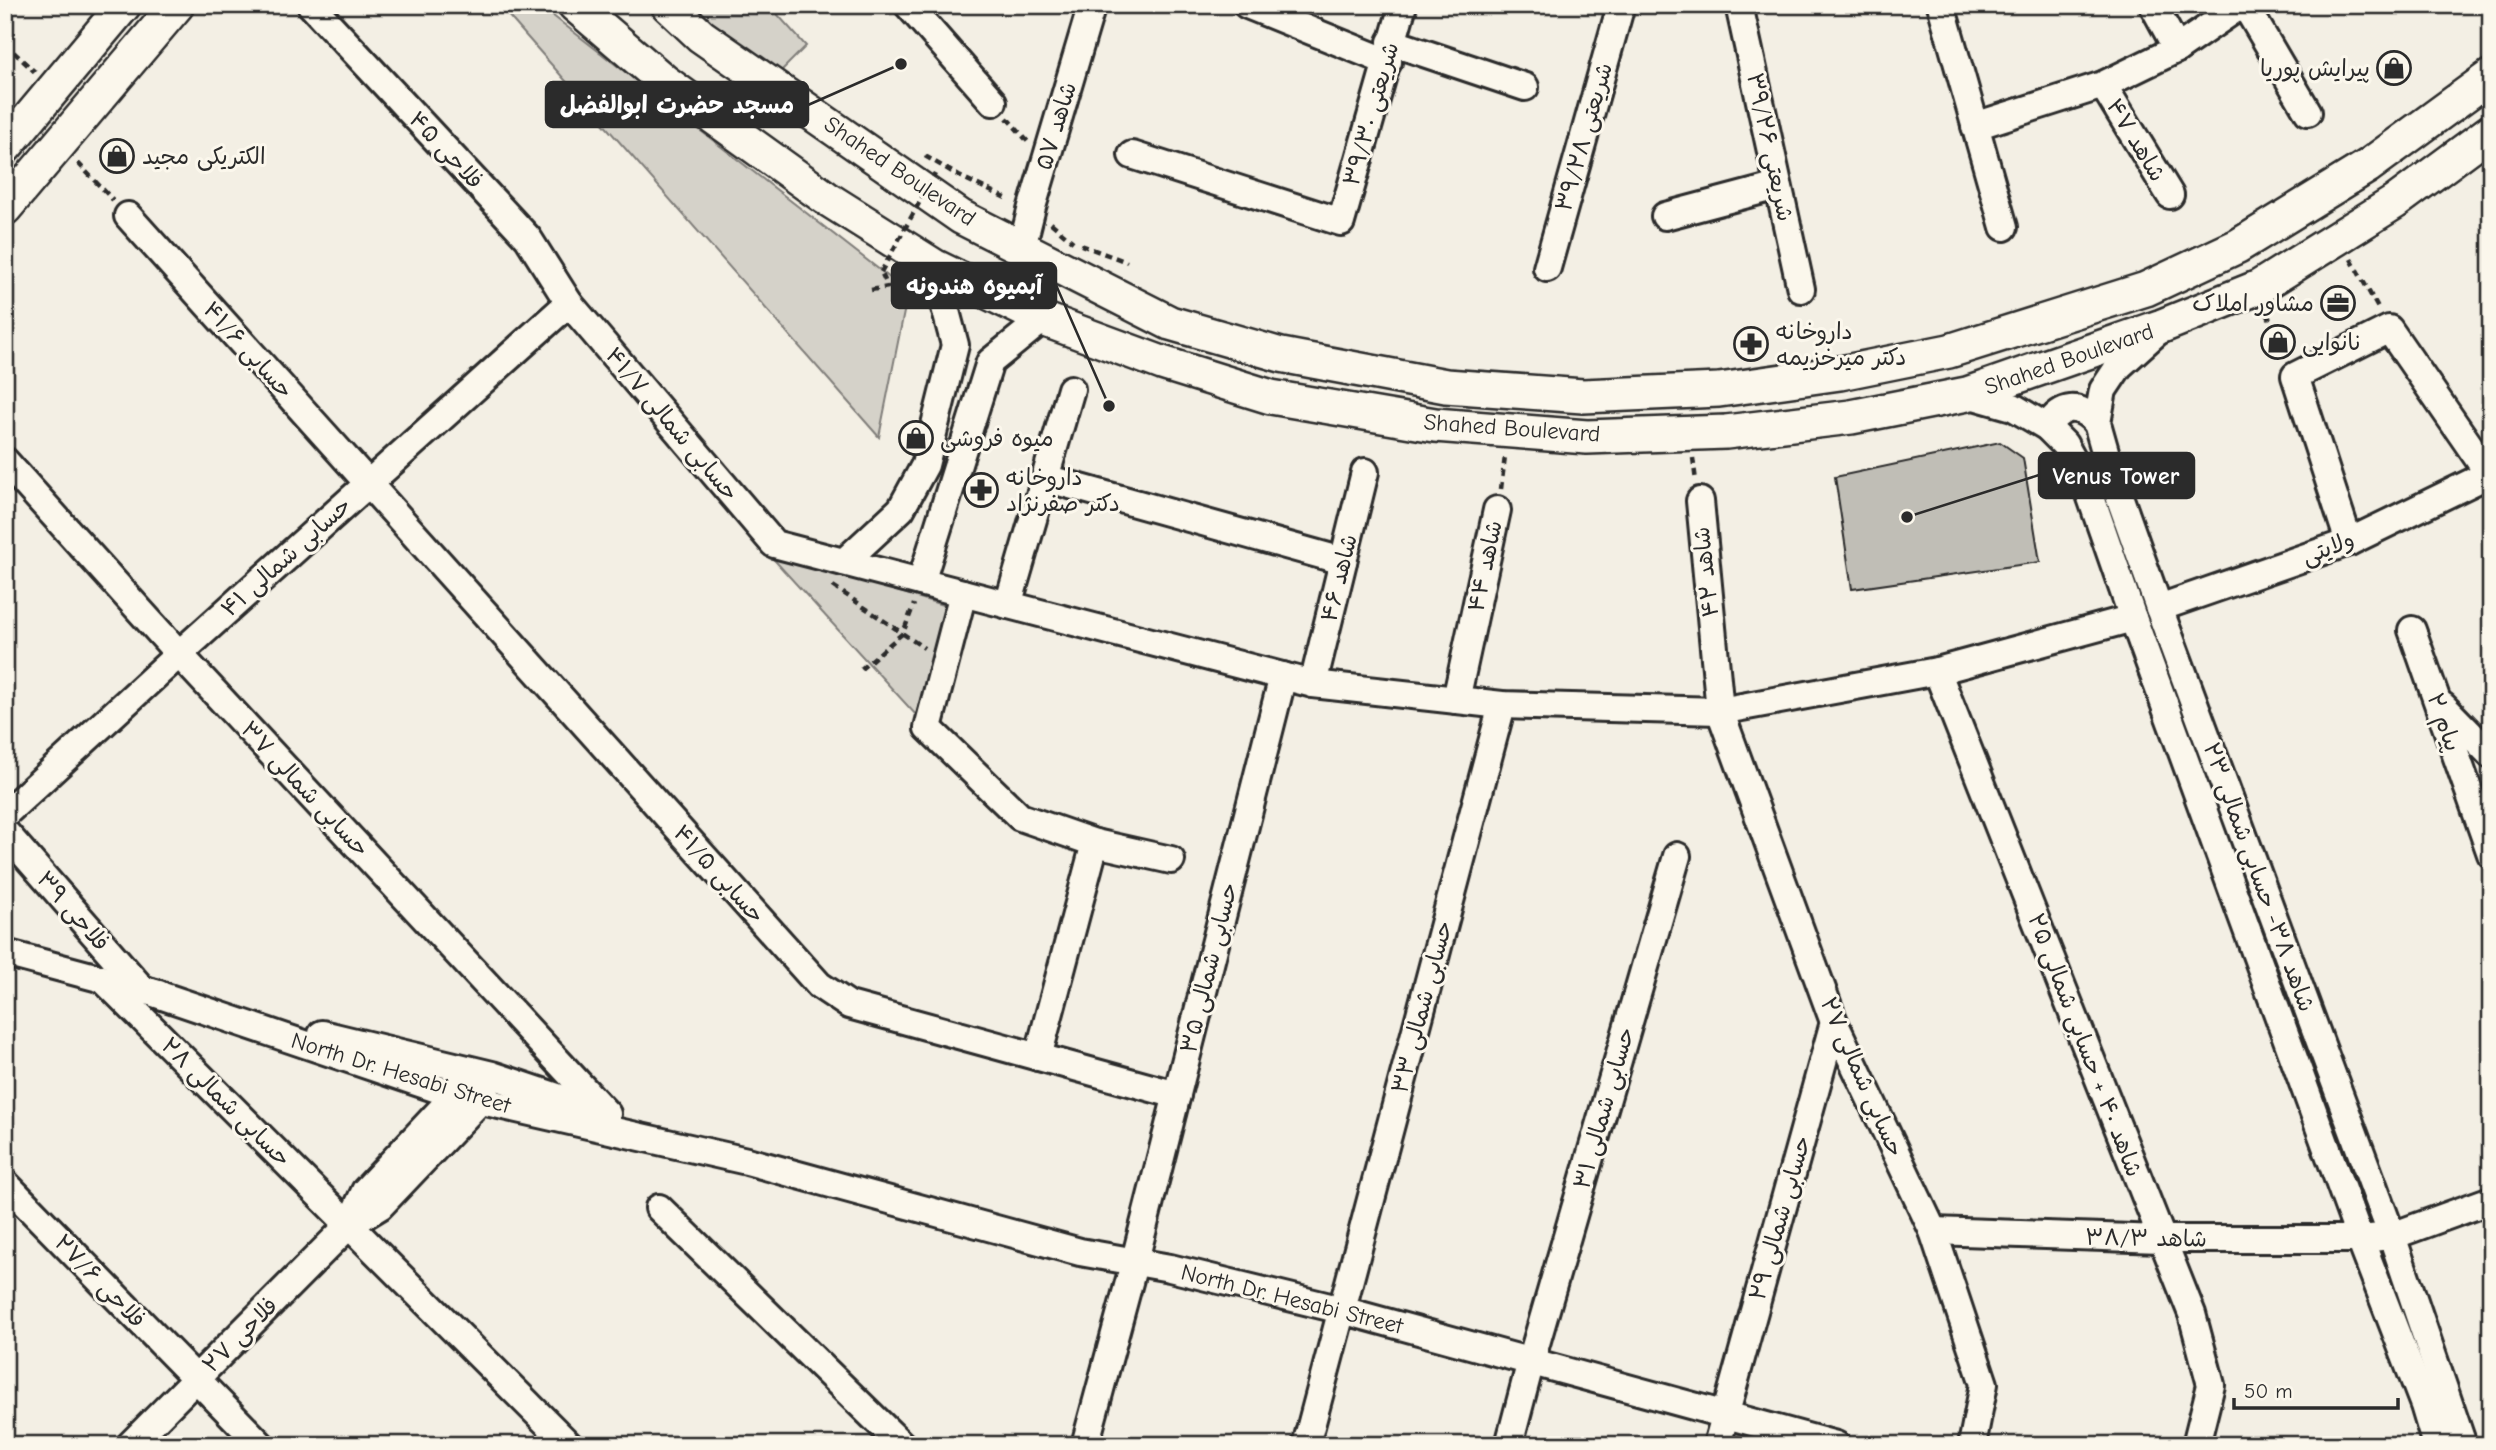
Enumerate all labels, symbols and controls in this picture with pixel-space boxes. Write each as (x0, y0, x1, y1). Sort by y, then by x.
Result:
street label: شریعتی ۳۹/۳۰ (1338, 39, 1405, 189)
shop icon: پیرایش پوریا (2375, 49, 2413, 87)
place label: پیرایش پوریا (2260, 55, 2370, 83)
street label: شریعتی ۳۹/۲۸ (1550, 60, 1619, 215)
street label: شریعتی ۳۹/۲۶ (1740, 70, 1799, 224)
street label: شاهد ۵۷ (1030, 79, 1082, 173)
callout: مسجد حضرت ابوالفضل (546, 82, 808, 127)
text: مسجد حضرت ابوالفضل (560, 91, 794, 120)
street label: شاهد ۴۷ (2101, 94, 2171, 186)
street label: فلاحی ۴۵ (403, 106, 489, 195)
street label: Shahed Boulevard (819, 110, 981, 232)
shop icon: الکتریکی مجید (98, 137, 136, 175)
place label: الکتریکی مجید (142, 143, 266, 171)
callout: آبمیوه هندونه (892, 263, 1056, 308)
text: آبمیوه هندونه (906, 272, 1044, 301)
office icon: مشاور املاک (2319, 284, 2357, 322)
place label: مشاور املاک (2192, 290, 2314, 317)
street label: حسابی ۴۱/۶ (197, 296, 299, 405)
street label: Shahed Boulevard (1981, 317, 2157, 401)
place label: داروخانه دکتر میرخزیمه (1776, 318, 1906, 371)
shop icon: نانوایی (2259, 323, 2297, 361)
pharmacy icon: داروخانه دکتر میرخزیمه (1732, 325, 1770, 363)
place label: نانوایی (2302, 329, 2362, 357)
street label: حسابی شمالی ۴۱/۷ (599, 342, 744, 507)
street label: Shahed Boulevard (1423, 408, 1601, 448)
shop icon: میوه فروشی (897, 419, 935, 457)
place label: میوه فروشی (940, 425, 1054, 453)
callout: Venus Tower (2039, 453, 2194, 498)
text: Venus Tower (2053, 462, 2180, 490)
place label: داروخانه دکتر صفرنژاد (1006, 464, 1120, 517)
pharmacy icon: داروخانه دکتر صفرنژاد (962, 471, 1000, 509)
street label: حسابی شمالی ۴۱ (215, 492, 357, 623)
street label: شاهد ۴۴ (1462, 518, 1508, 614)
street label: شاهد ۴۲ (1688, 525, 1724, 619)
street label: ولایتی (2298, 526, 2358, 571)
street label: شاهد ۴۶ (1315, 531, 1363, 625)
street label: پیام ۲ (2418, 689, 2466, 756)
street label: حسابی شمالی ۳۷ (235, 716, 375, 863)
street label: شاهد ۳۸- حسابی شمالی ۲۳ (2197, 739, 2320, 1016)
street label: حسابی ۴۱/۵ (667, 819, 770, 929)
street label: فلاحی ۳۹ (30, 866, 115, 957)
street label: حسابی شمالی ۳۵ (1175, 880, 1244, 1056)
street label: شاهد ۴۰ + حسابی شمالی ۲۵ (2021, 910, 2148, 1181)
street label: حسابی شمالی ۳۳ (1386, 918, 1459, 1097)
street label: حسابی شمالی ۲۷ (1814, 993, 1909, 1161)
street label: حسابی شمالی ۳۱ (1568, 1024, 1641, 1192)
street label: North Dr. Hesabi Street (288, 1027, 515, 1120)
street label: حسابی شمالی ۲۸ (155, 1032, 296, 1173)
street label: حسابی شمالی ۲۹ (1744, 1133, 1817, 1304)
street label: شاهد ۳۸/۳ (2085, 1223, 2207, 1253)
street label: فلاحی ۲۷/۶ (48, 1229, 151, 1334)
street label: North Dr. Hesabi Street (1178, 1258, 1407, 1340)
street label: فلاحی ۲۷ (197, 1292, 284, 1379)
scale bar (2234, 1366, 2398, 1410)
text: 50 m (2244, 1379, 2293, 1403)

